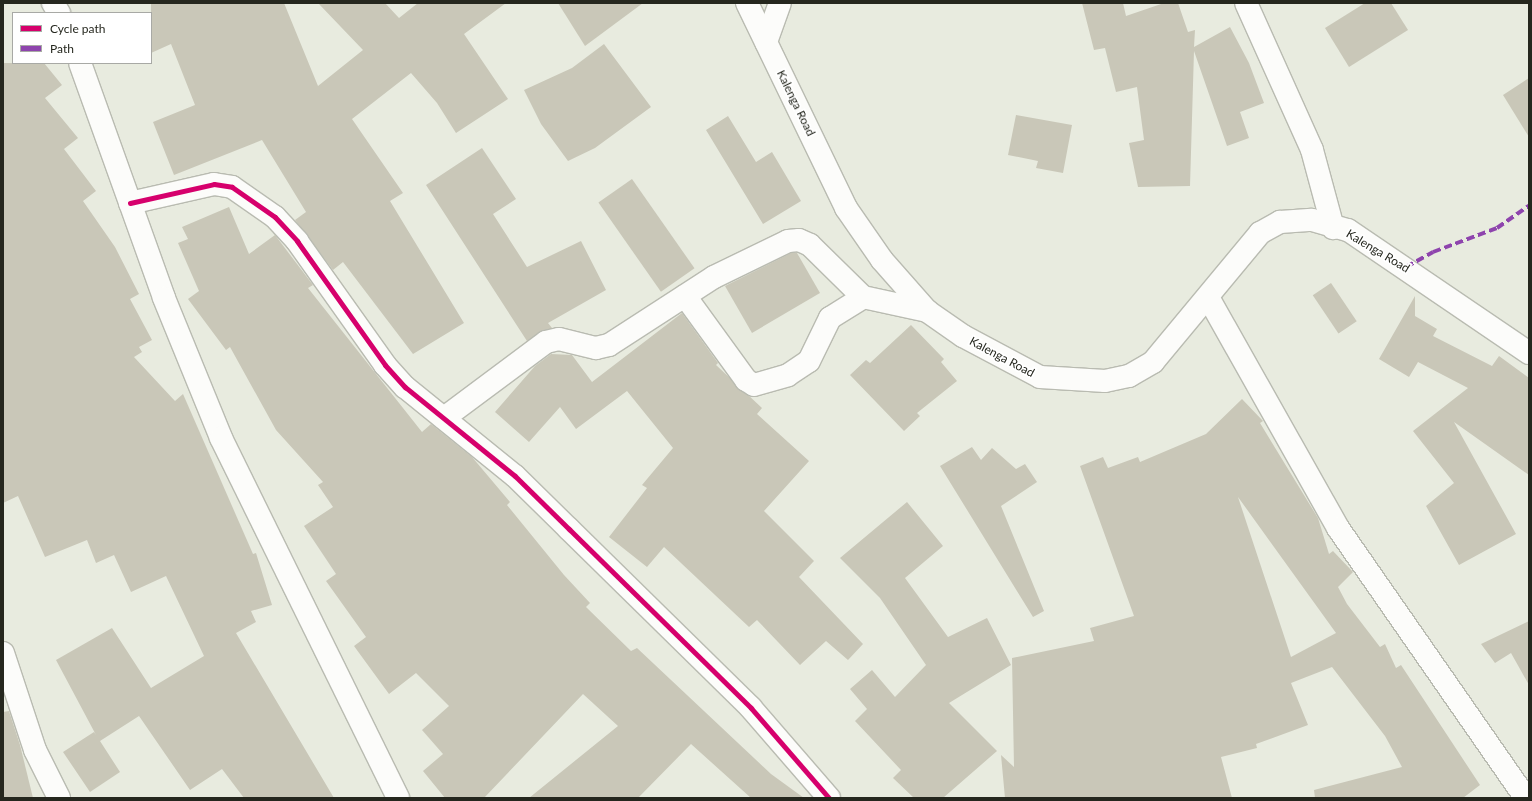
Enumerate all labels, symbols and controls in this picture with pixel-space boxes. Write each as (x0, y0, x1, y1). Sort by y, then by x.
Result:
legend (12, 12, 152, 64)
text: Cycle path (50, 21, 105, 36)
text: Path (50, 41, 74, 56)
street label: Kalenga Road (774, 68, 818, 138)
street label: Kalenga Road (1344, 226, 1412, 276)
street label: Kalenga Road (967, 334, 1037, 380)

